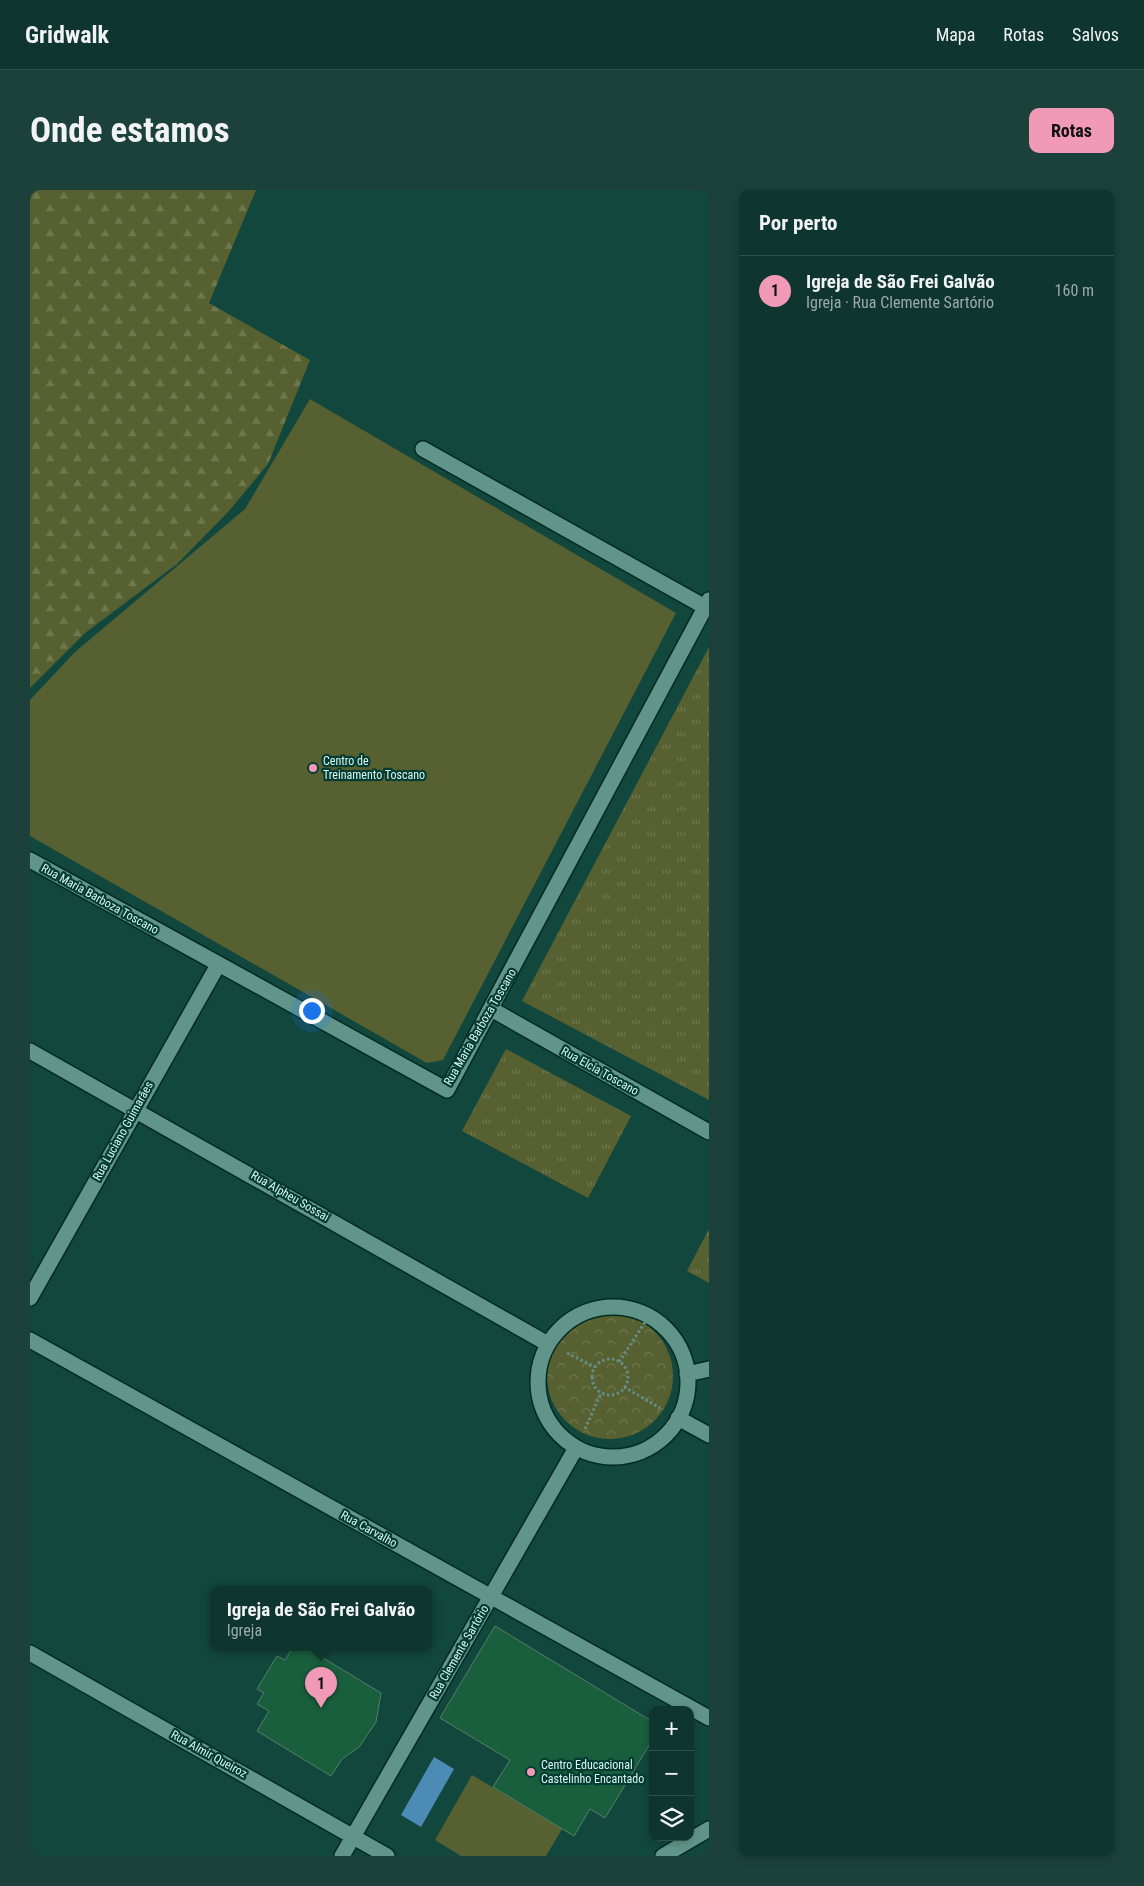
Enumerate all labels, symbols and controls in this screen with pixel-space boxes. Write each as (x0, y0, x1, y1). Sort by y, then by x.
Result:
text: Gridwalk (25, 21, 109, 49)
text: Mapa (936, 24, 975, 45)
text: Rotas (1003, 24, 1044, 45)
text: Salvos (1072, 24, 1119, 45)
button: Rotas (1029, 108, 1114, 153)
text: Onde estamos (30, 110, 230, 151)
text: Por perto (759, 211, 838, 235)
text: Igreja de São Frei Galvão (806, 270, 995, 293)
text: 1 (771, 281, 779, 300)
text: 160 m (1055, 281, 1094, 300)
text: Igreja · Rua Clemente Sartório (806, 293, 994, 312)
place label: Centro de Treinamento Toscano (323, 754, 425, 782)
marker: Centro de Treinamento Toscano (307, 762, 319, 774)
street label: Rua Maria Barboza Toscano (39, 861, 161, 937)
street label: Rua Maria Barboza Toscano (441, 966, 519, 1088)
your location (299, 998, 325, 1024)
street label: Rua Elcia Toscano (559, 1044, 641, 1098)
street label: Rua Luciano Guimarães (90, 1079, 156, 1183)
street label: Rua Alpheu Sossai (248, 1168, 332, 1224)
street label: Rua Carvalho (338, 1508, 400, 1550)
popup (210, 1586, 432, 1651)
text: Igreja de São Frei Galvão (227, 1598, 415, 1621)
street label: Rua Clemente Sartório (426, 1603, 492, 1701)
text: Igreja (227, 1621, 262, 1640)
pin: 1 (305, 1667, 337, 1708)
map controls (649, 1706, 694, 1841)
button: + (649, 1706, 694, 1751)
street label: Rua Almir Queiroz (169, 1727, 249, 1781)
button: − (649, 1751, 694, 1796)
place label: Centro Educacional Castelinho Encantado (541, 1758, 644, 1786)
marker: Centro Educacional Castelinho Encantado (525, 1766, 537, 1778)
button: layers (649, 1796, 694, 1841)

